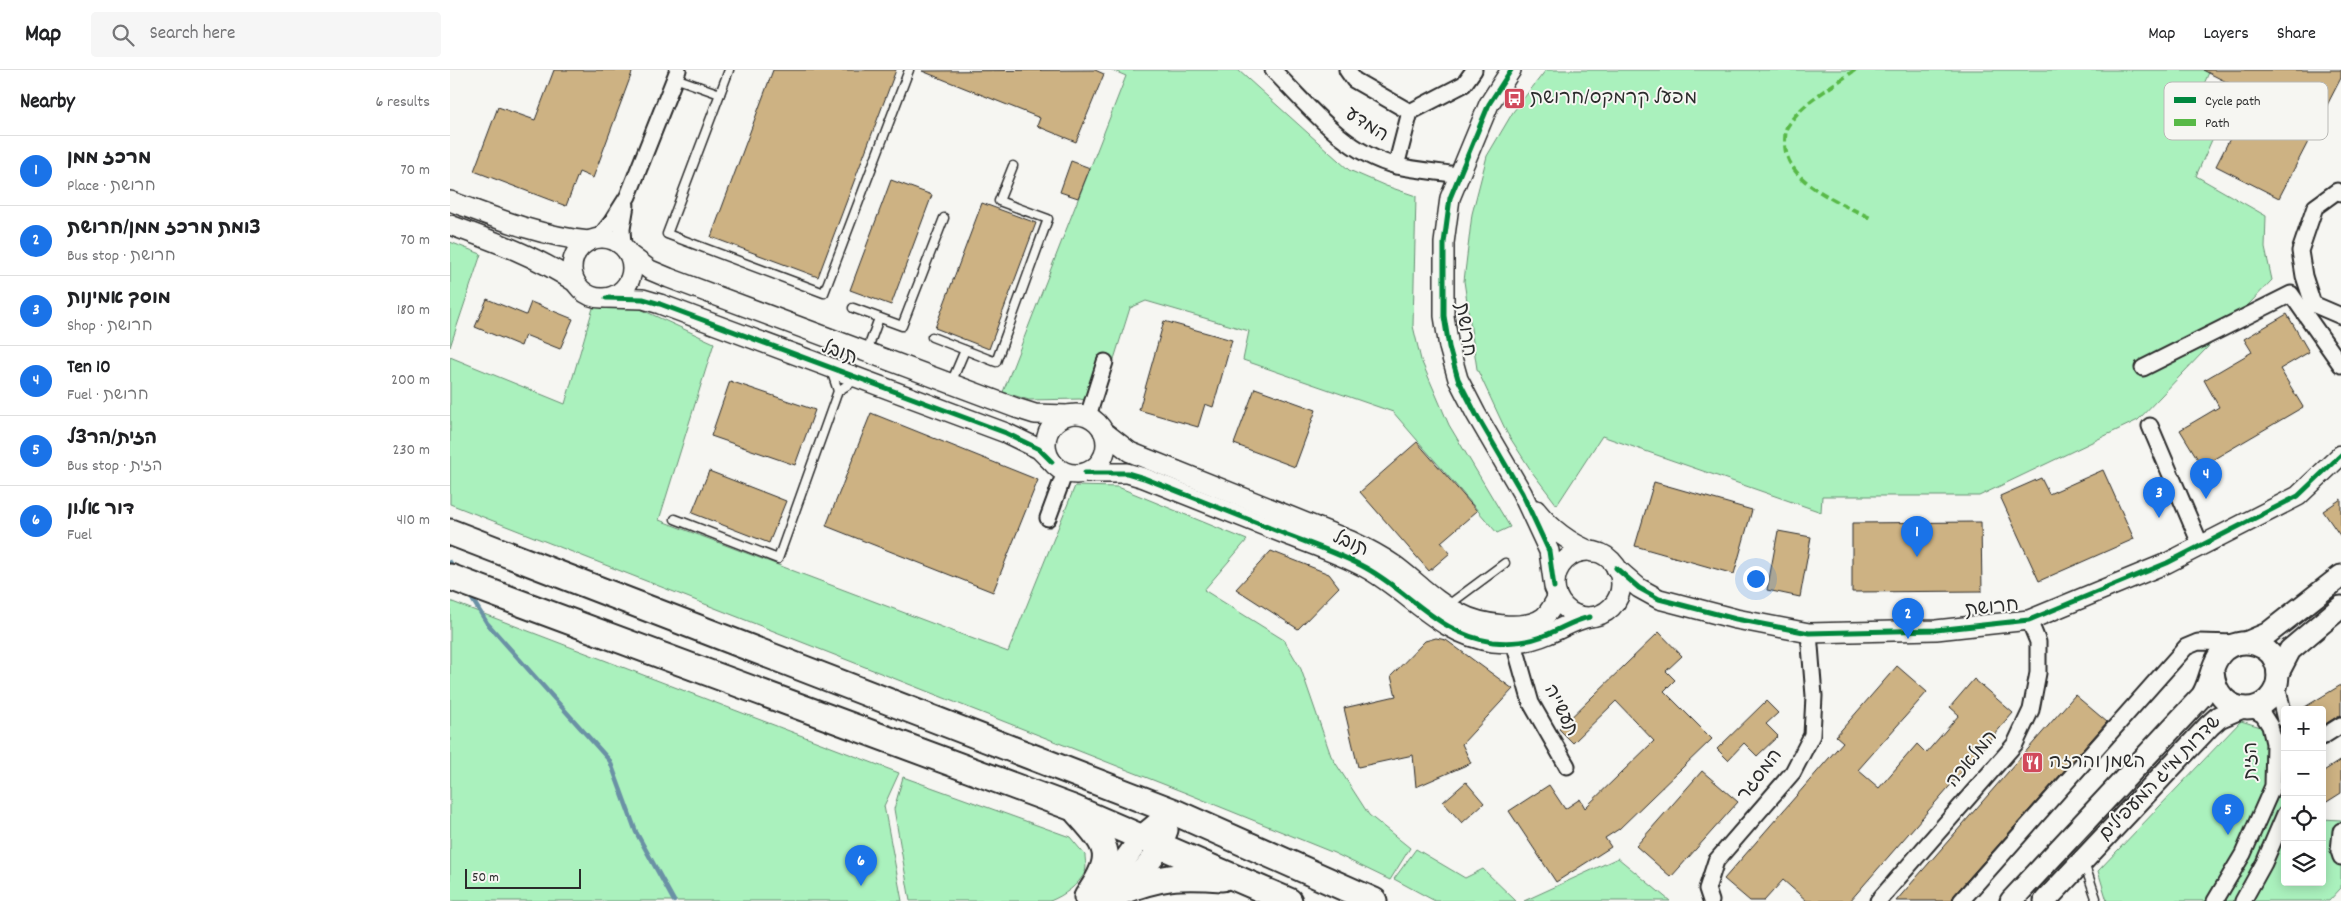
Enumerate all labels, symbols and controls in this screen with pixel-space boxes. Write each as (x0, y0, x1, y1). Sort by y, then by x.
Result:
search box (91, 12, 441, 57)
text: Map (25, 18, 61, 52)
icon: search (109, 21, 137, 49)
text: Search here (149, 21, 235, 48)
text: Map (2148, 22, 2175, 47)
text: Layers (2203, 22, 2249, 47)
text: Share (2277, 22, 2316, 47)
legend (2164, 82, 2328, 140)
place label: מפעל קרמקס/חרושת (1530, 86, 1697, 113)
bus stop icon: מפעל קרמקס/חרושת (1502, 87, 1526, 111)
text: Nearby (20, 88, 75, 118)
text: 6 results (375, 91, 430, 114)
text: Cycle path (2205, 92, 2261, 112)
street label: המדע (1339, 102, 1393, 150)
text: Path (2205, 114, 2230, 134)
text: מרכז ממן (67, 146, 151, 173)
text: 1 (34, 159, 38, 182)
text: 70 m (400, 159, 430, 182)
text: Place · חרושת (67, 175, 156, 198)
text: צומת מרכז ממן/חרושת (67, 216, 261, 243)
text: 2 (33, 229, 40, 252)
text: 70 m (400, 229, 430, 252)
text: Bus stop · חרושת (67, 245, 176, 268)
text: מוסך אמינות (67, 286, 171, 313)
text: 3 (32, 299, 40, 322)
text: 180 m (397, 299, 430, 322)
street label: חרושת (1446, 301, 1482, 359)
text: Shop · חרושת (67, 315, 153, 338)
street label: תובל (817, 335, 861, 373)
text: Ten 10 (67, 355, 111, 382)
text: 4 (33, 369, 39, 392)
text: 200 m (391, 369, 430, 392)
text: Fuel · חרושת (67, 384, 149, 407)
text: הזית/הרצל (67, 426, 157, 453)
text: 5 (32, 439, 40, 462)
text: 230 m (393, 439, 430, 462)
text: Bus stop · הזית (67, 455, 162, 478)
pin: 4 (2190, 458, 2222, 499)
pin: 3 (2143, 477, 2175, 518)
text: דור אלון (67, 497, 134, 524)
text: 6 (32, 509, 40, 532)
text: 410 m (396, 509, 430, 532)
pin: 1 (1901, 516, 1933, 557)
text: Fuel (67, 524, 92, 547)
street label: תובל (1328, 525, 1372, 565)
your location (1743, 566, 1769, 592)
street label: חרושת (1964, 593, 2020, 625)
pin: 2 (1892, 598, 1924, 639)
street label: תעשייה (1535, 680, 1585, 742)
map controls (2281, 706, 2326, 886)
button: + (2281, 706, 2326, 751)
street label: שדרות מ"ג המעפילים (2094, 710, 2228, 848)
street label: המלאכה (1941, 725, 2005, 795)
street label: הזית (2239, 742, 2266, 781)
street label: המסגר (1732, 744, 1790, 808)
place label: השמן והרזה (2049, 750, 2145, 777)
restaurant icon: השמן והרזה (2021, 751, 2045, 775)
button: − (2281, 751, 2326, 796)
pin: 5 (2212, 794, 2244, 835)
button: locate (2281, 796, 2326, 841)
button: layers (2281, 841, 2326, 886)
pin: 6 (845, 845, 877, 886)
scale bar (465, 866, 581, 889)
text: 50 m (472, 868, 499, 888)

